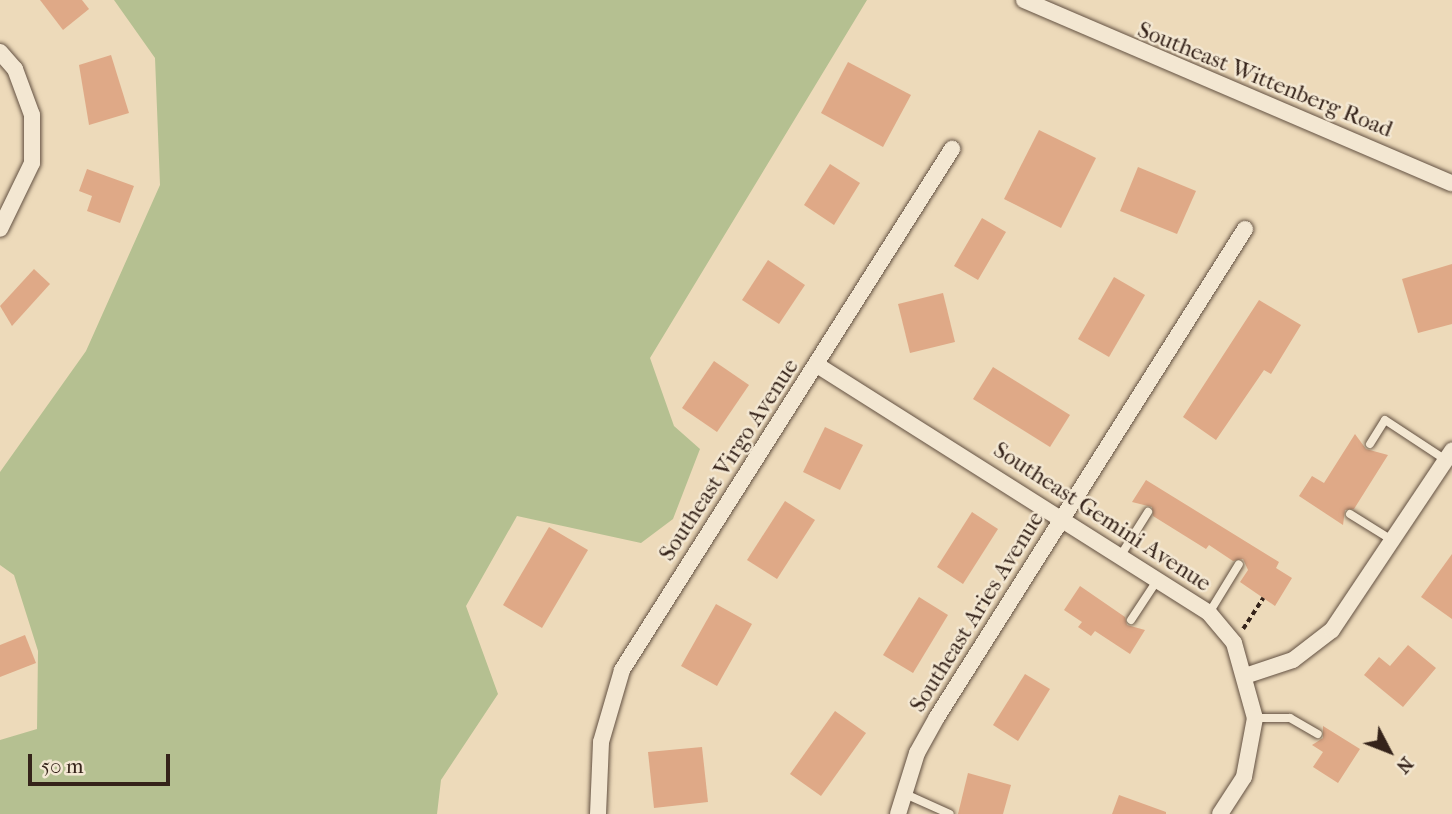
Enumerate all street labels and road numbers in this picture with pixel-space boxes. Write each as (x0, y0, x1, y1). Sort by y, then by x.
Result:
street label: Southeast Wittenberg Road (1133, 16, 1397, 144)
street label: Southeast Virgo Avenue (653, 354, 805, 566)
street label: Southeast Gemini Avenue (988, 436, 1216, 598)
street label: Southeast Aries Avenue (904, 507, 1050, 717)

